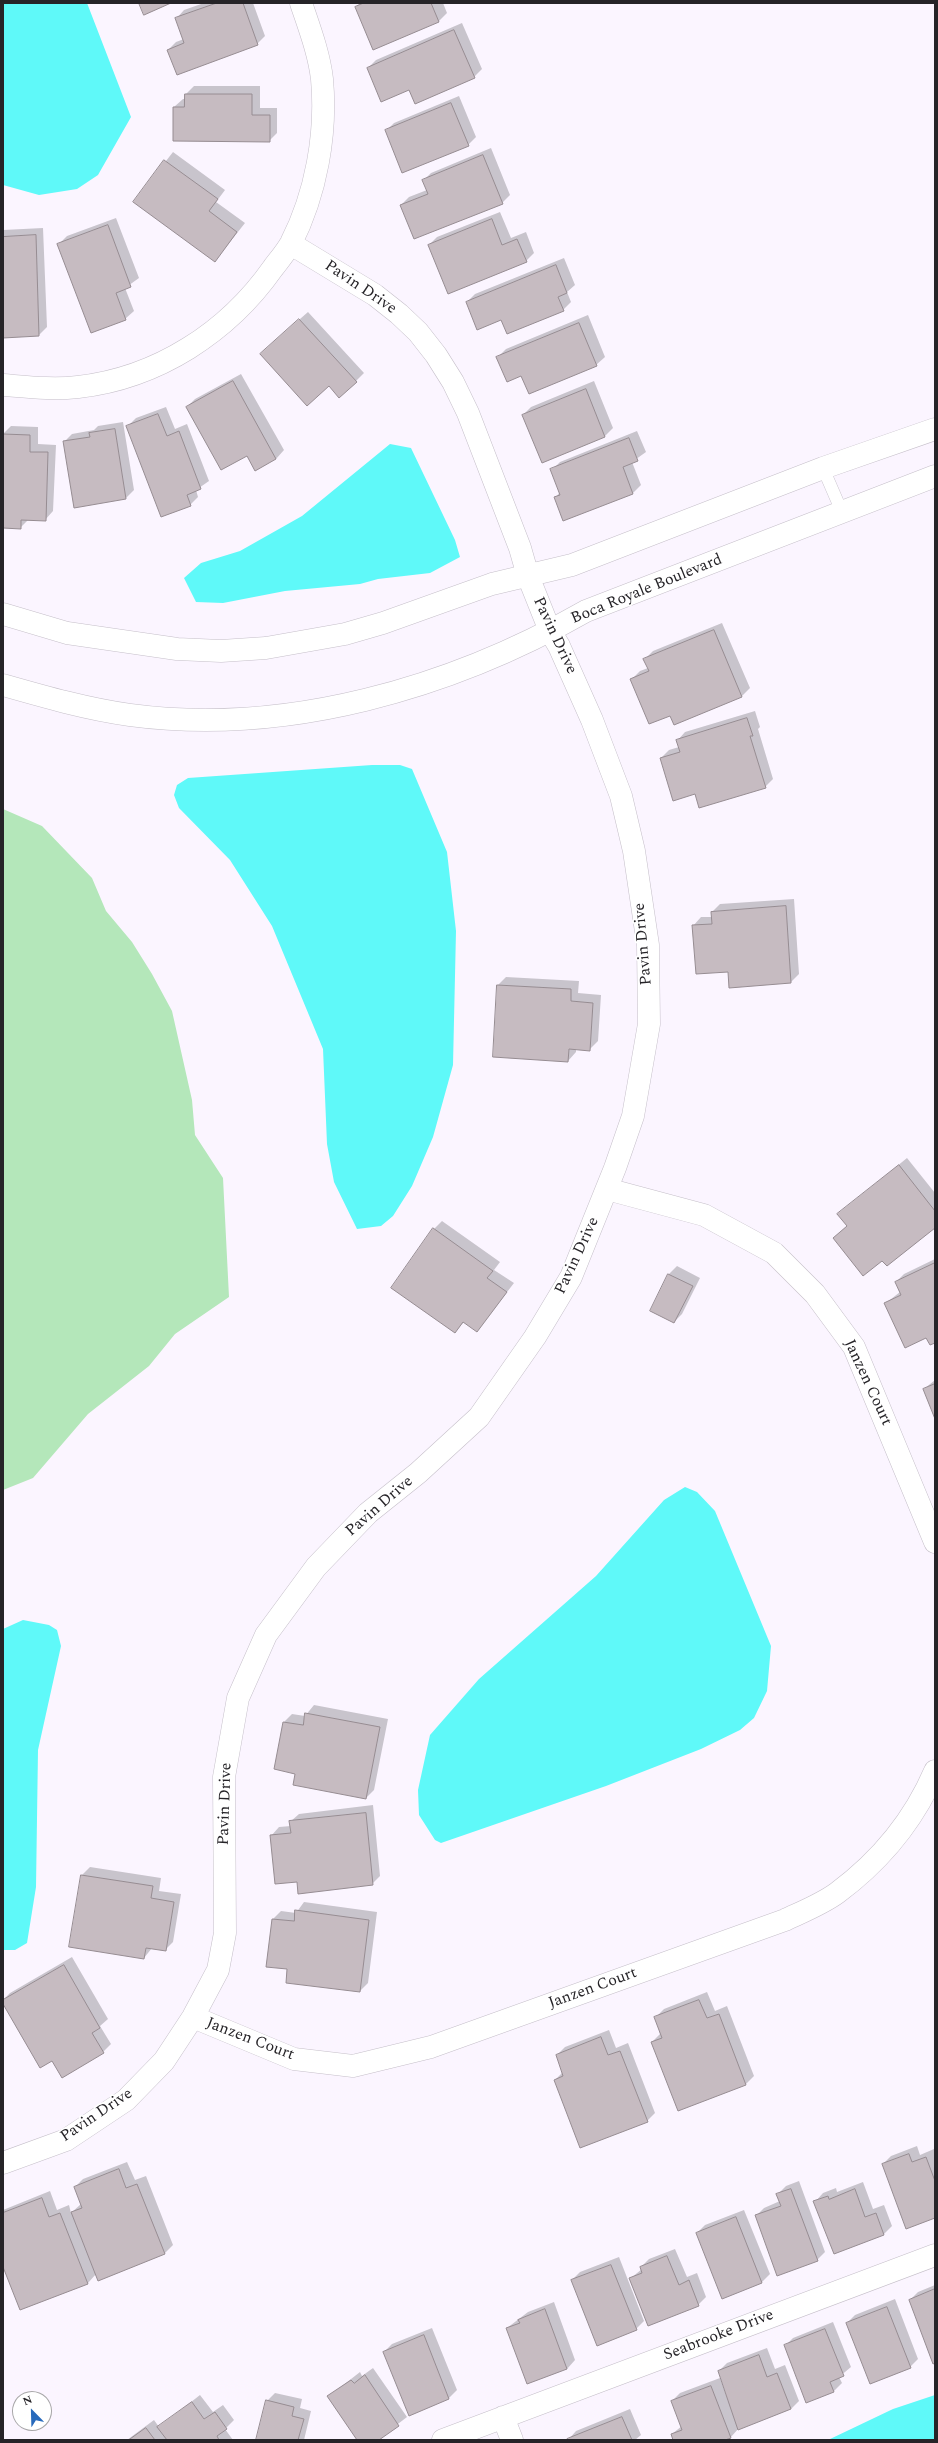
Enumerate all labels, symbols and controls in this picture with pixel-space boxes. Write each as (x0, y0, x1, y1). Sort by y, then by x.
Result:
street label: Pavin Drive (320, 257, 400, 319)
street label: Boca Royale Boulevard (569, 551, 725, 629)
street label: Pavin Drive (528, 594, 580, 678)
street label: Pavin Drive (631, 902, 657, 986)
street label: Pavin Drive (552, 1214, 604, 1298)
street label: Janzen Court (839, 1337, 895, 1429)
street label: Pavin Drive (342, 1473, 418, 1541)
street label: Pavin Drive (215, 1762, 237, 1846)
street label: Janzen Court (546, 1964, 640, 2014)
street label: Janzen Court (203, 2014, 297, 2066)
street label: Pavin Drive (57, 2085, 137, 2147)
street label: Seabrooke Drive (661, 2306, 777, 2366)
north arrow (12, 2391, 52, 2431)
text: N (20, 2391, 35, 2410)

